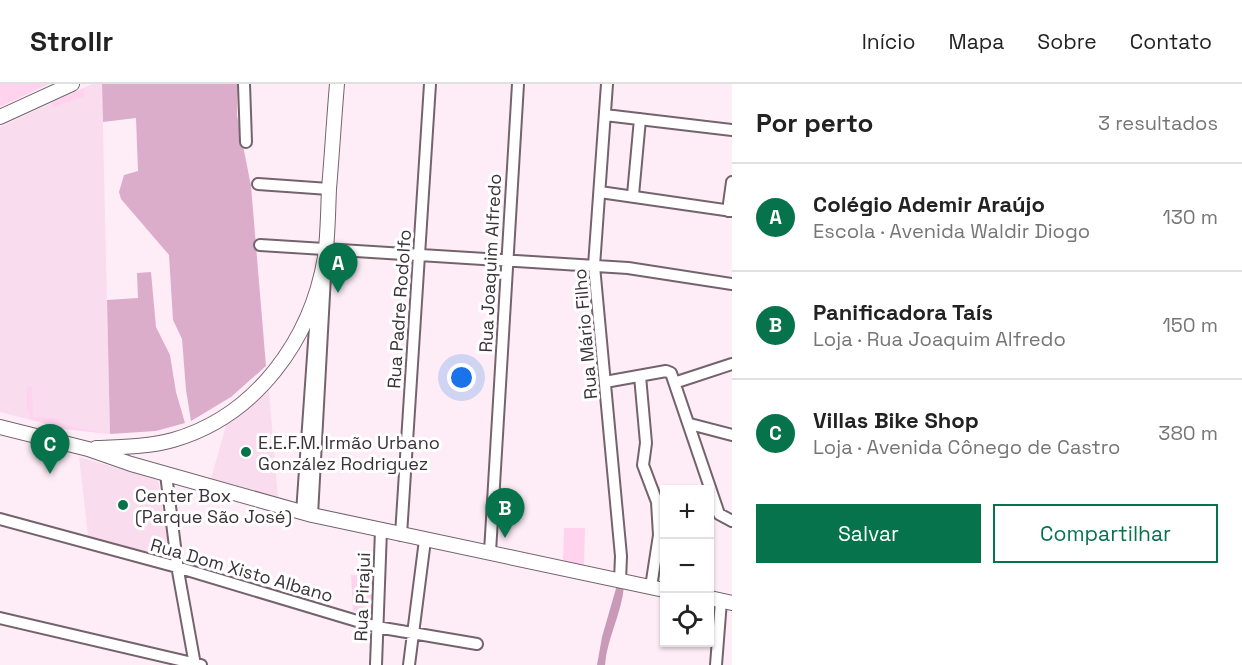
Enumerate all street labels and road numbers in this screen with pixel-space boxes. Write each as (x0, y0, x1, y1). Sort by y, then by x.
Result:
street label: Rua Joaquim Alfredo (474, 173, 506, 353)
street label: Rua Padre Rodolfo (382, 229, 416, 389)
street label: Rua Mário Filho (568, 268, 602, 400)
street label: Rua Dom Xisto Albano (148, 533, 336, 607)
street label: Rua Pirajui (349, 552, 375, 642)

